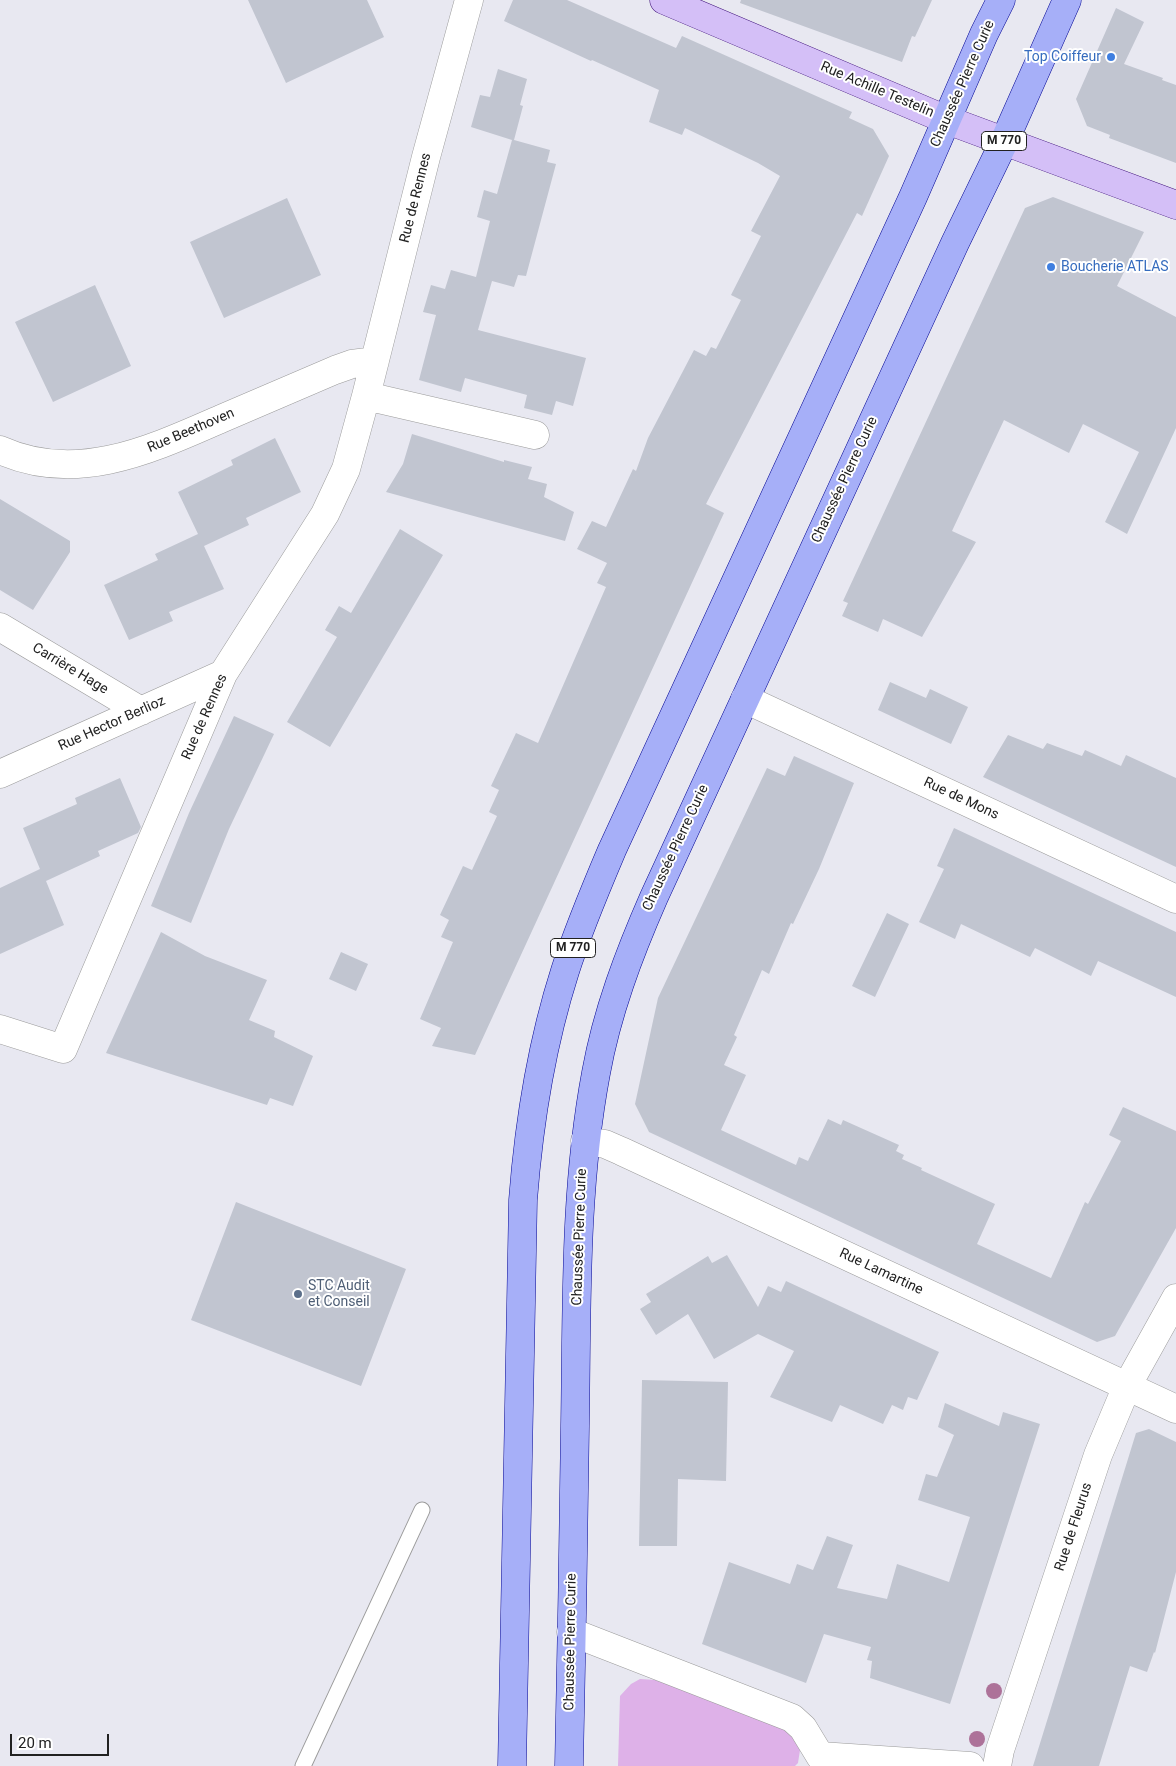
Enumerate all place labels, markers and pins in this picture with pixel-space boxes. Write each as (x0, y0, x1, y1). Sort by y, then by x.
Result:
place label: Top Coiffeur (1024, 49, 1101, 65)
marker: Top Coiffeur (1105, 51, 1117, 63)
place label: Boucherie ATLAS (1061, 259, 1169, 275)
marker: Boucherie ATLAS (1045, 261, 1057, 273)
place label: STC Audit et Conseil (308, 1278, 370, 1310)
marker: STC Audit et Conseil (292, 1288, 304, 1300)

